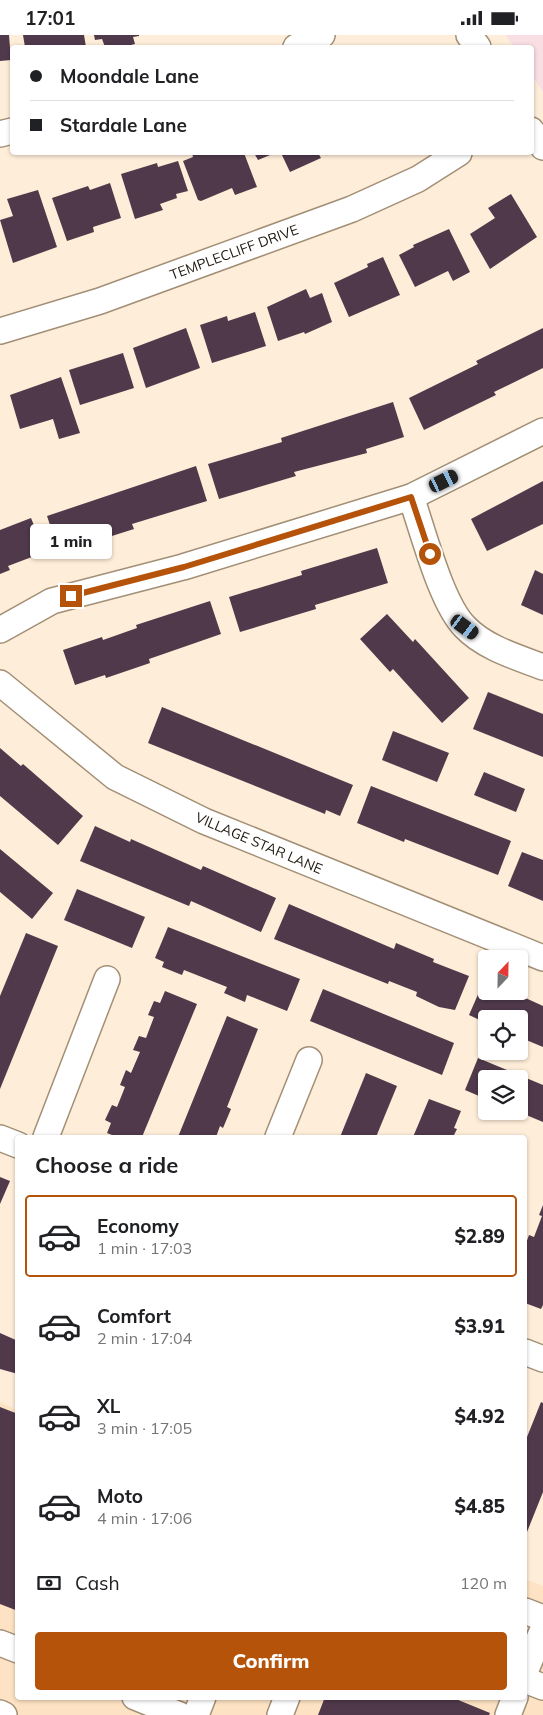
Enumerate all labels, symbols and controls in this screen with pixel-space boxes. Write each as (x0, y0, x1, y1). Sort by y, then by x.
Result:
text: 17:01 (25, 6, 75, 30)
text: Moondale Lane (60, 64, 199, 88)
text: Stardale Lane (60, 113, 187, 137)
street label: TEMPLECLIFF DRIVE (167, 220, 301, 284)
car (427, 468, 460, 494)
callout: 1 min (30, 523, 112, 559)
text: 1 min (50, 531, 92, 551)
route start (419, 543, 441, 565)
route end (60, 585, 82, 607)
car (448, 612, 481, 642)
street label: VILLAGE STAR LANE (193, 808, 325, 878)
north arrow (478, 950, 528, 1000)
map controls (478, 950, 528, 1120)
button: locate (478, 1010, 528, 1060)
button: layers (478, 1070, 528, 1120)
text: Choose a ride (35, 1151, 178, 1179)
icon: car (37, 1214, 82, 1259)
text: Economy (97, 1214, 179, 1238)
text: $2.89 (454, 1224, 505, 1248)
text: 1 min · 17:03 (97, 1238, 192, 1258)
icon: car (37, 1304, 82, 1349)
text: Comfort (97, 1304, 171, 1328)
text: $3.91 (454, 1314, 505, 1338)
text: 2 min · 17:04 (97, 1328, 192, 1348)
icon: car (37, 1394, 82, 1439)
text: XL (97, 1394, 120, 1418)
text: $4.92 (454, 1404, 505, 1428)
text: 3 min · 17:05 (97, 1418, 192, 1438)
icon: car (37, 1484, 82, 1529)
text: Moto (97, 1484, 143, 1508)
text: $4.85 (454, 1494, 505, 1518)
text: 4 min · 17:06 (97, 1508, 192, 1528)
icon: cash (35, 1569, 63, 1597)
text: Cash (75, 1571, 120, 1595)
text: 120 m (460, 1573, 507, 1593)
button: Confirm (35, 1632, 507, 1690)

